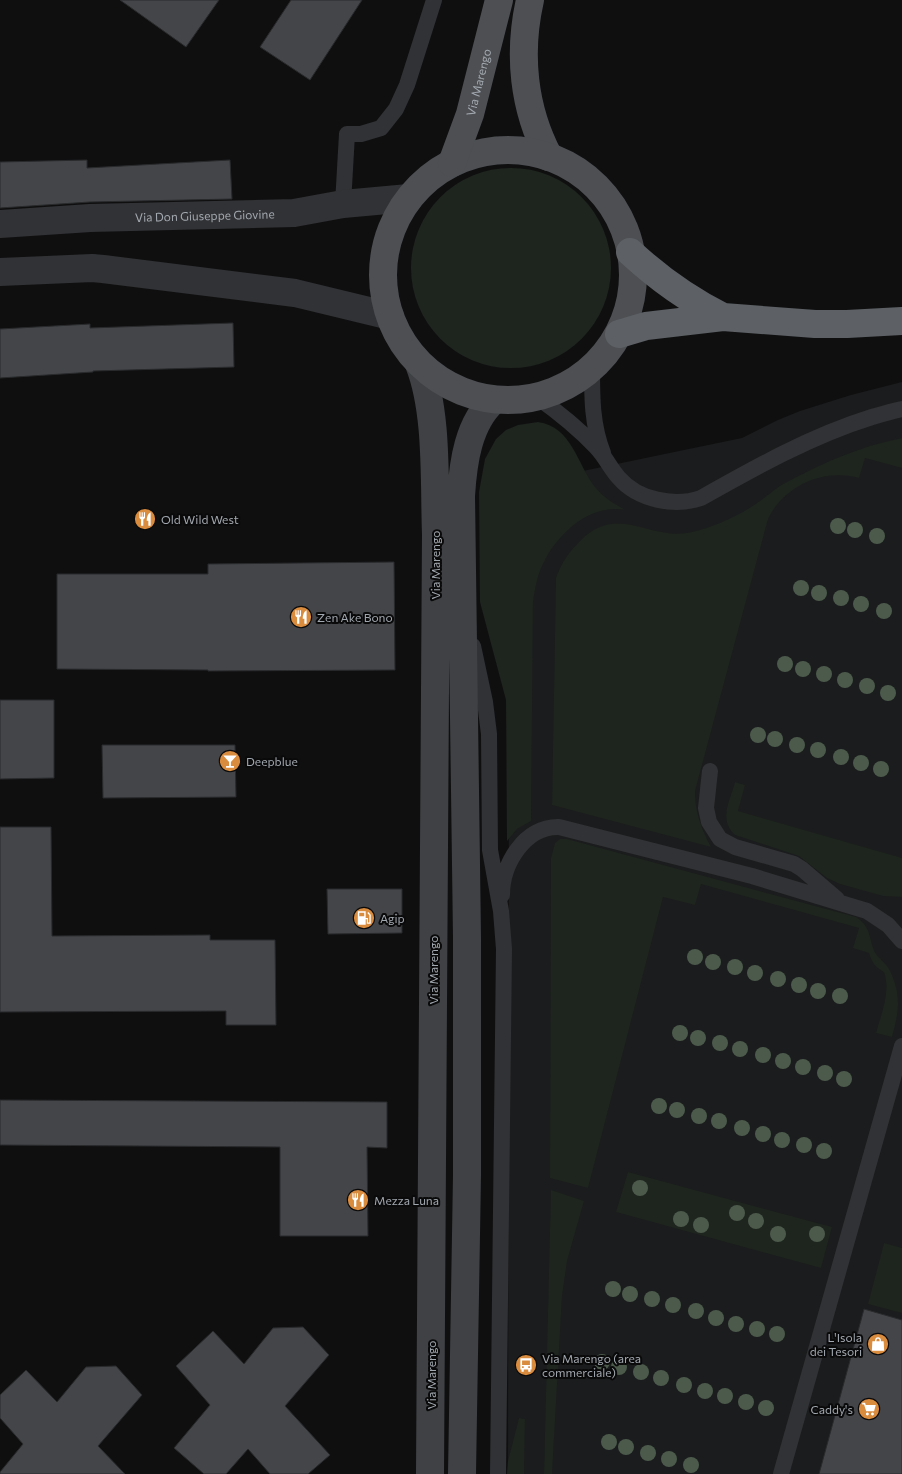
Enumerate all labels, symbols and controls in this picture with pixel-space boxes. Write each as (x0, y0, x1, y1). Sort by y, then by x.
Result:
street label: Via Marengo (463, 47, 493, 117)
street label: Via Don Giuseppe Giovine (135, 206, 275, 224)
restaurant icon: Old Wild West (133, 507, 157, 531)
place label: Old Wild West (161, 512, 239, 526)
street label: Via Marengo (428, 531, 442, 599)
restaurant icon: Zen Ake Bono (289, 605, 313, 629)
place label: Zen Ake Bono (317, 610, 393, 624)
bar icon: Deepblue (218, 749, 242, 773)
place label: Deepblue (246, 754, 298, 768)
fuel station icon: Agip (352, 906, 376, 930)
place label: Agip (380, 911, 405, 925)
street label: Via Marengo (426, 936, 440, 1004)
restaurant icon: Mezza Luna (346, 1188, 370, 1212)
place label: Mezza Luna (374, 1193, 439, 1207)
place label: L'Isola dei Tesori (810, 1330, 862, 1358)
shop icon: L'Isola dei Tesori (866, 1332, 890, 1356)
street label: Via Marengo (424, 1341, 438, 1409)
place label: Via Marengo (area commerciale) (542, 1351, 641, 1379)
bus stop icon: Via Marengo (area commerciale) (514, 1353, 538, 1377)
supermarket icon: Caddy's (857, 1397, 881, 1421)
place label: Caddy's (811, 1402, 853, 1416)

